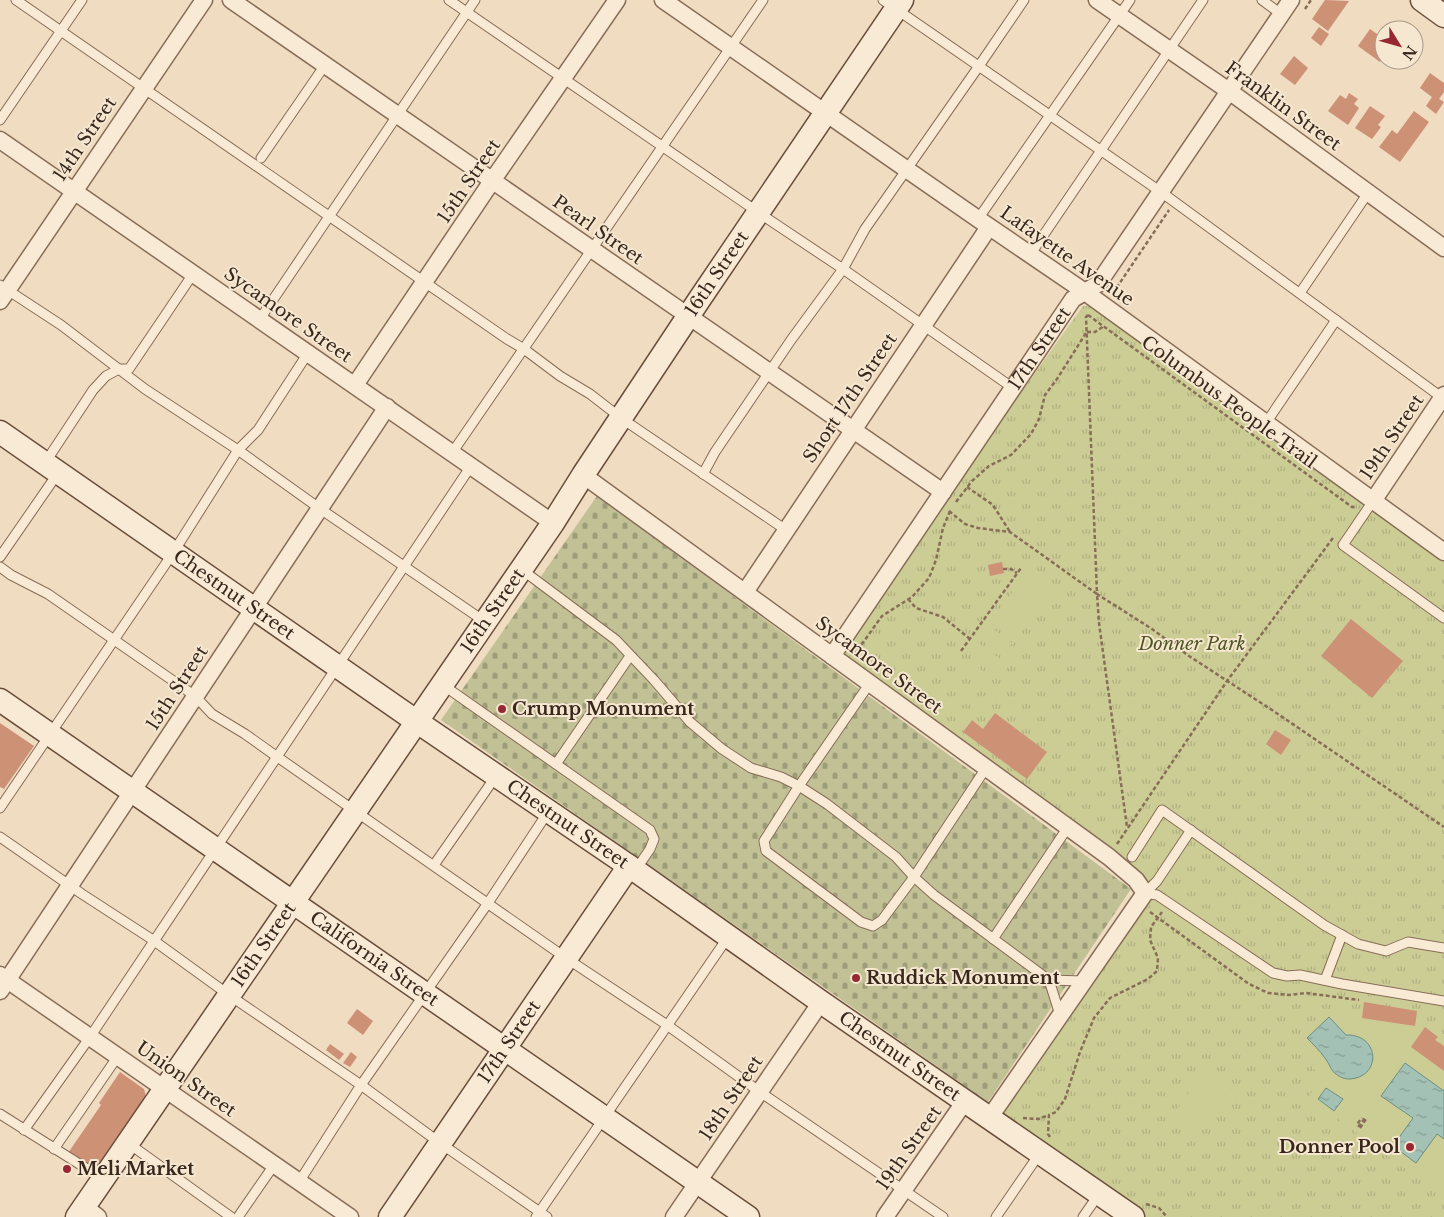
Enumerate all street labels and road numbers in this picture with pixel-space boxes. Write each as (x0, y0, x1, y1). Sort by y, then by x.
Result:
street label: Franklin Street (1221, 57, 1345, 155)
street label: 14th Street (49, 92, 121, 185)
street label: 15th Street (433, 135, 505, 227)
street label: Pearl Street (548, 191, 648, 269)
street label: Lafayette Avenue (996, 202, 1138, 310)
street label: 16th Street (680, 227, 754, 320)
street label: Sycamore Street (220, 263, 356, 367)
street label: 17th Street (1004, 303, 1076, 394)
street label: Short 17th Street (798, 329, 902, 467)
street label: Columbus People Trail (1137, 331, 1321, 473)
street label: 19th Street (1355, 390, 1429, 484)
street label: Chestnut Street (169, 545, 299, 644)
street label: 16th Street (456, 564, 530, 658)
street label: Sycamore Street (811, 612, 947, 718)
street label: 15th Street (141, 641, 213, 735)
street label: Chestnut Street (502, 775, 633, 874)
street label: 16th Street (227, 898, 301, 992)
street label: California Street (306, 907, 443, 1011)
street label: 17th Street (473, 996, 545, 1087)
street label: Chestnut Street (835, 1007, 965, 1106)
street label: Union Street (132, 1036, 240, 1122)
street label: 18th Street (695, 1051, 767, 1145)
street label: 19th Street (872, 1101, 946, 1194)

